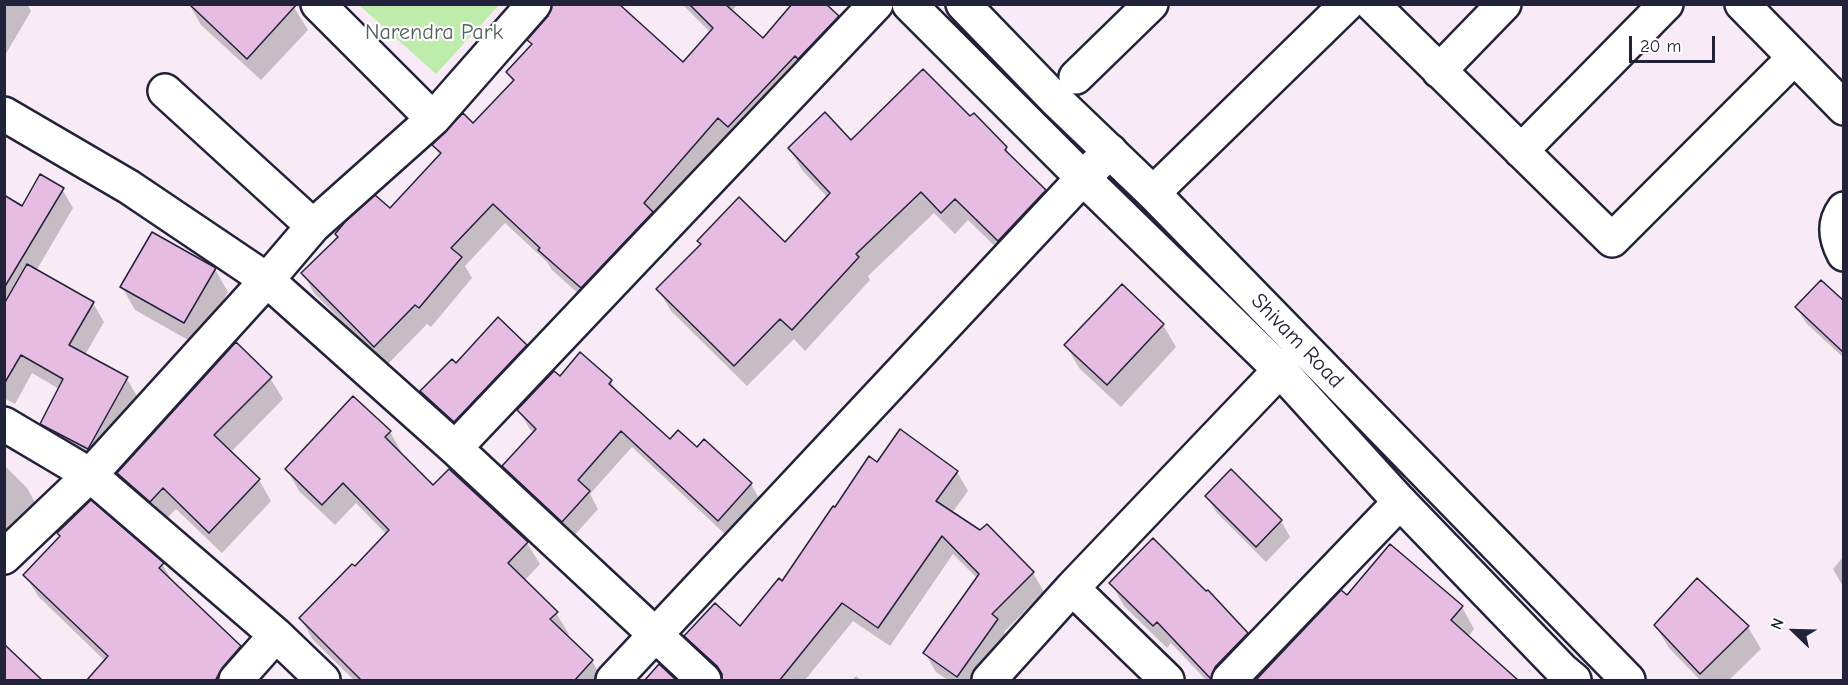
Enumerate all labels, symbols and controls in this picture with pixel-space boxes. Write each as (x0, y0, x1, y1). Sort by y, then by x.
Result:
park label: Narendra Park (365, 20, 503, 46)
scale bar (1632, 24, 1718, 62)
text: 20 m (1640, 36, 1681, 57)
street label: Shivam Road (1245, 288, 1349, 394)
north arrow (1764, 601, 1824, 661)
text: N (1767, 616, 1788, 632)

